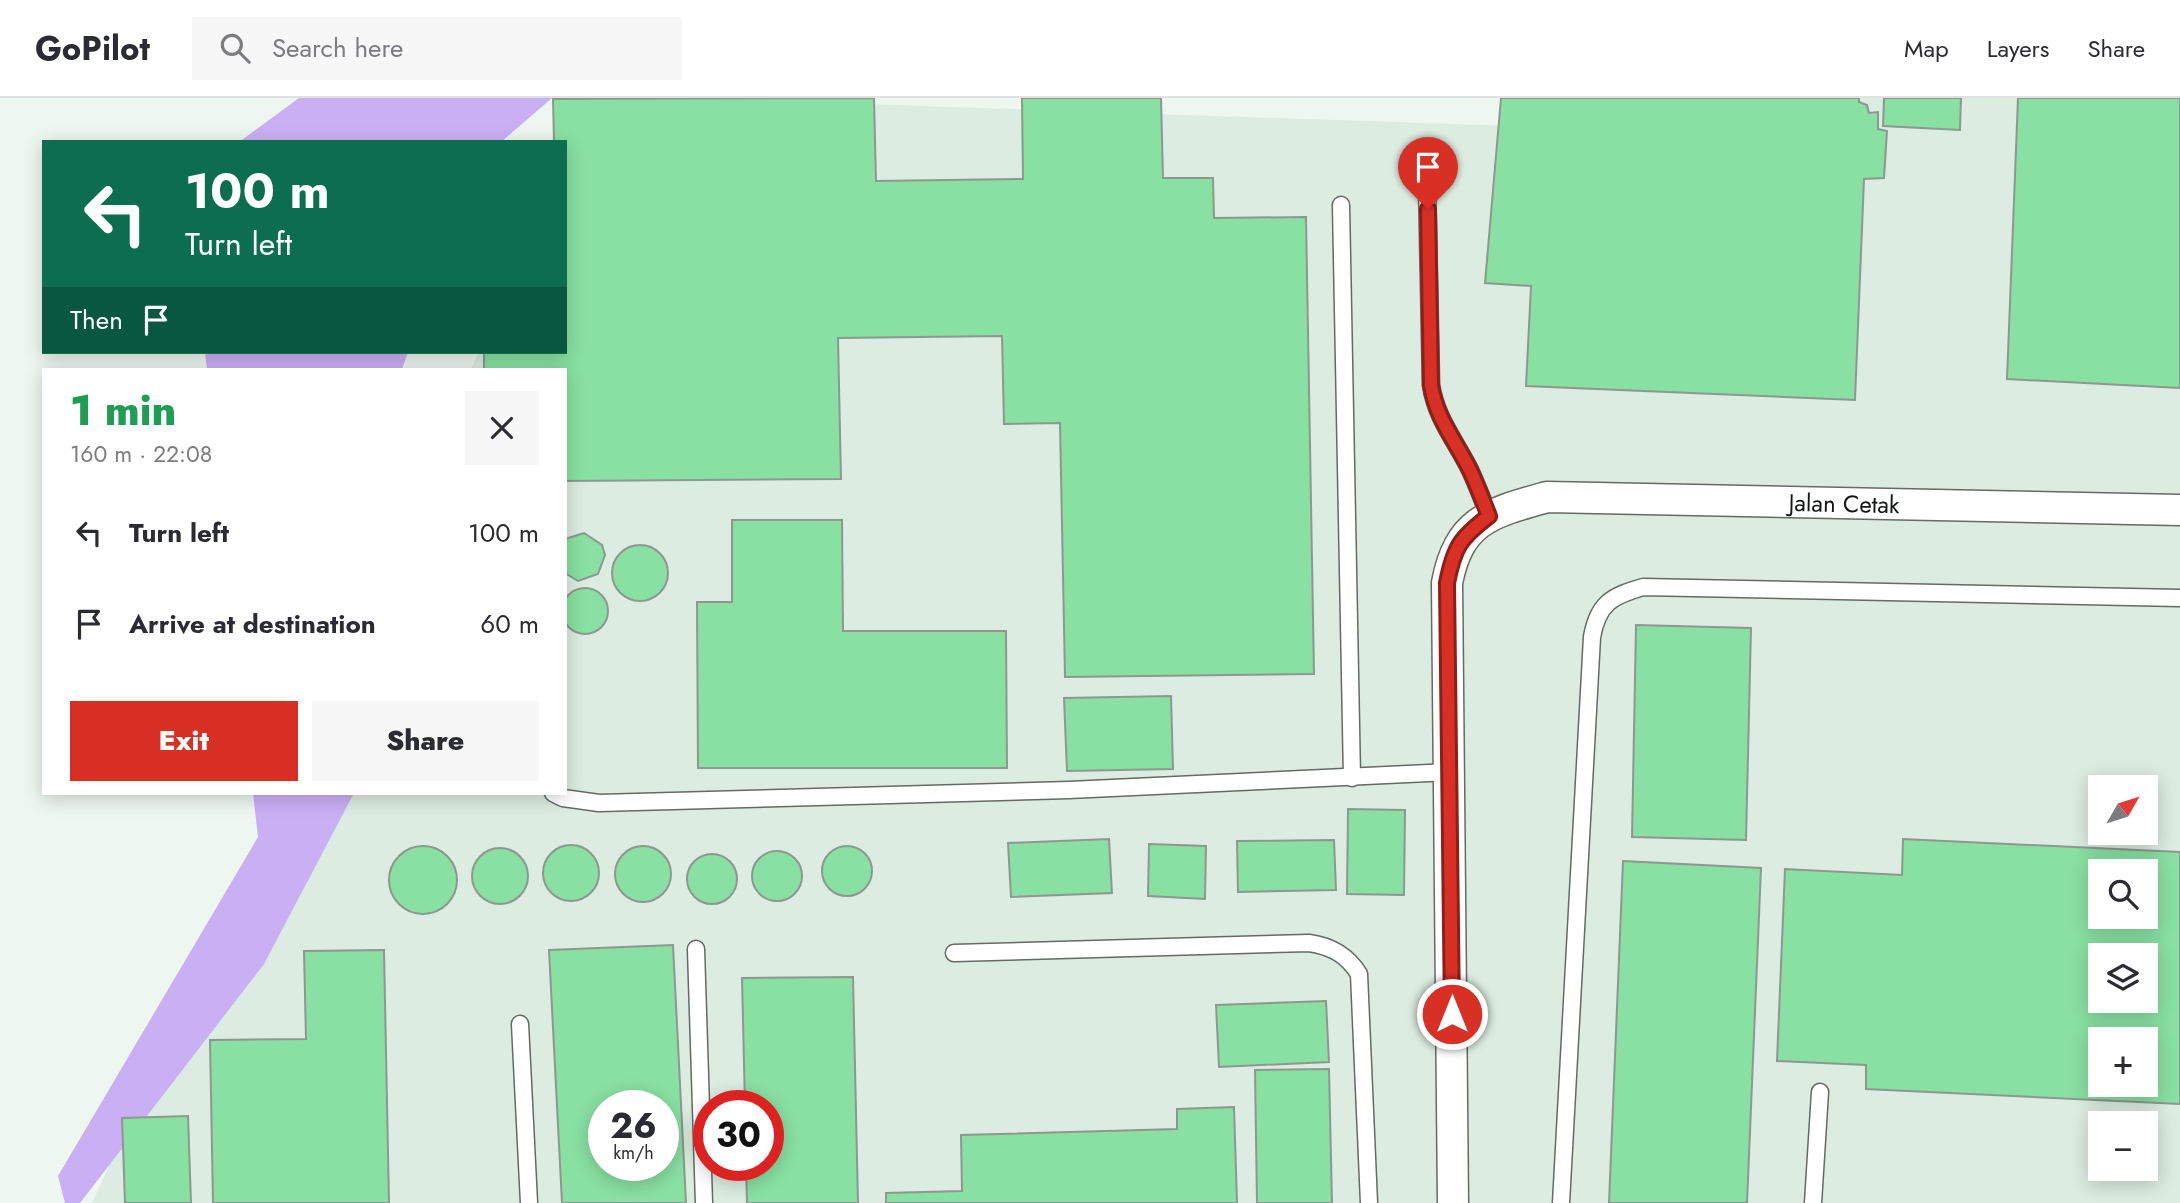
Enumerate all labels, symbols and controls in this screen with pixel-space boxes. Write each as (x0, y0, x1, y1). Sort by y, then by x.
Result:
search box (192, 17, 682, 80)
text: GoPilot (35, 25, 150, 72)
icon: search (216, 29, 254, 67)
text: Search here (272, 29, 403, 67)
text: Map (1904, 31, 1949, 66)
text: Layers (1987, 31, 2049, 66)
text: Share (2087, 31, 2145, 66)
pin (1398, 137, 1458, 209)
icon: arrive (1409, 148, 1447, 186)
text: 100 m (185, 156, 330, 226)
icon: left (70, 168, 161, 259)
text: Turn left (185, 221, 292, 267)
text: Then (70, 301, 123, 339)
icon: arrive (137, 301, 175, 339)
text: 1 min (70, 380, 176, 441)
button: close (465, 391, 539, 465)
text: 160 m · 22:08 (70, 437, 212, 471)
street label: Jalan Cetak (1785, 484, 1900, 522)
icon: left (70, 514, 108, 552)
text: Turn left (129, 514, 229, 552)
text: 100 m (468, 514, 539, 552)
icon: arrive (70, 605, 108, 643)
text: Arrive at destination (129, 605, 376, 643)
text: 60 m (480, 605, 539, 643)
button: Exit (70, 701, 298, 781)
button: Share (312, 701, 539, 781)
north arrow (2088, 775, 2158, 845)
map controls (2088, 775, 2158, 1181)
button: search (2088, 859, 2158, 929)
button: layers (2088, 943, 2158, 1013)
position arrow (1415, 977, 1489, 1051)
button: + (2088, 1027, 2158, 1097)
speed limit sign: 30 (693, 1090, 784, 1181)
text: 26 (610, 1101, 657, 1151)
button: − (2088, 1111, 2158, 1181)
text: km/h (613, 1140, 654, 1166)

